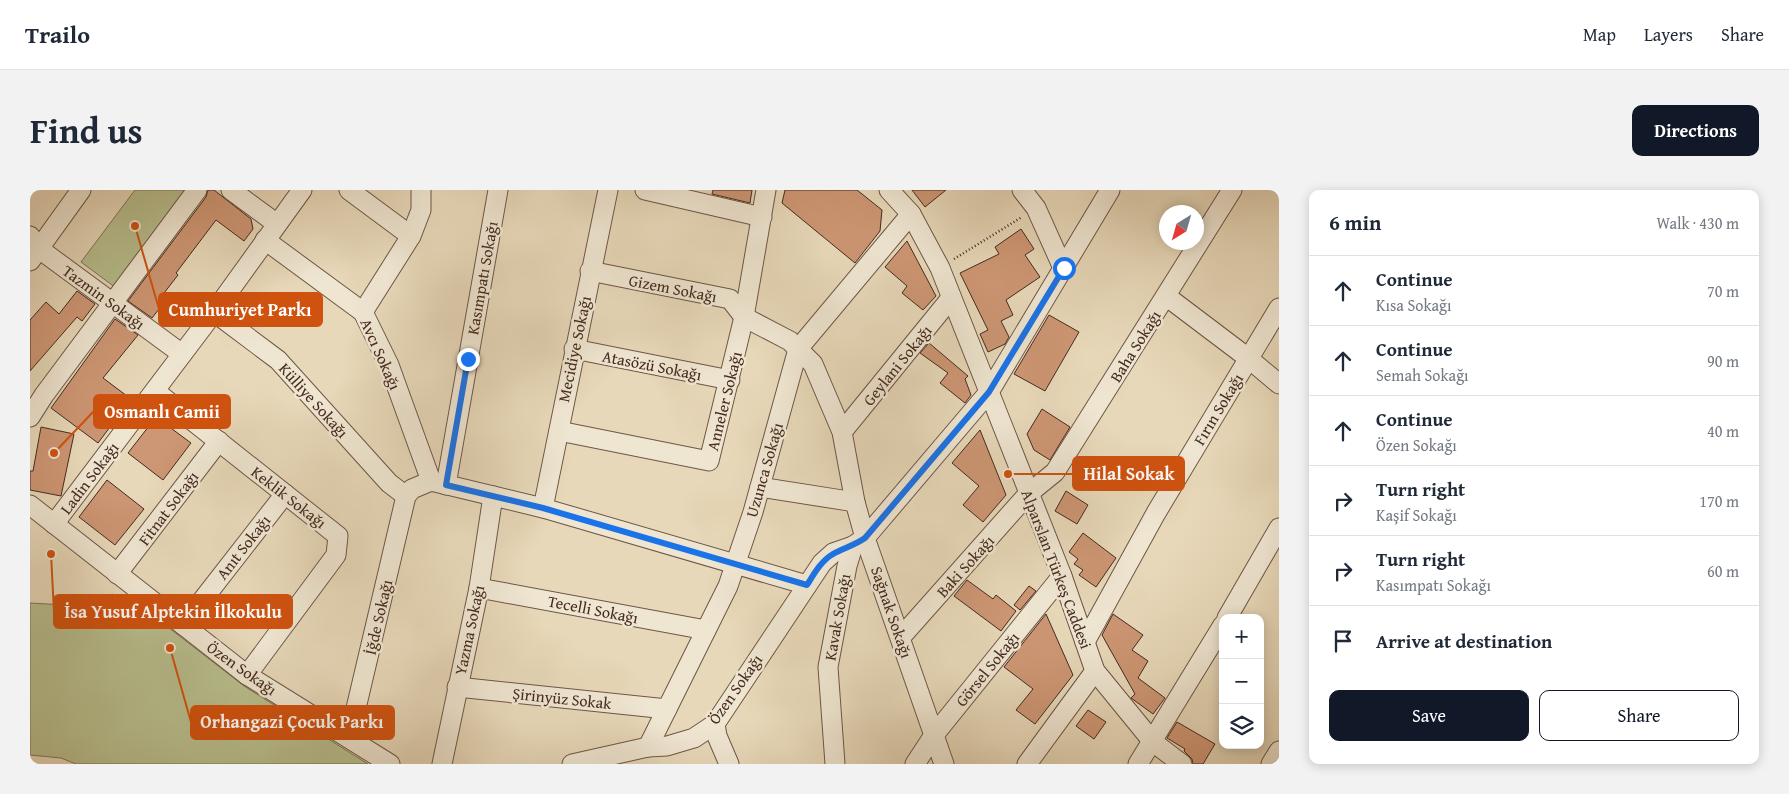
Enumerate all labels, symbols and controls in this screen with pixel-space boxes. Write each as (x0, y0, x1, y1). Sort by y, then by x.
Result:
text: Trailo (25, 17, 90, 52)
text: Map (1583, 21, 1616, 48)
text: Layers (1644, 21, 1693, 48)
text: Share (1721, 21, 1764, 48)
text: Find us (30, 105, 143, 156)
button: Directions (1632, 105, 1759, 156)
north arrow (1159, 205, 1204, 250)
text: 6 min (1329, 207, 1381, 238)
text: Walk · 430 m (1656, 211, 1739, 235)
street label: Kasımpatı Sokağı (460, 219, 504, 337)
route start (1053, 257, 1076, 280)
street label: Tazmin Sokağı (58, 259, 151, 336)
text: Continue (1376, 265, 1453, 293)
street label: Gizem Sokağı (627, 268, 720, 308)
icon: ahead (1329, 277, 1357, 305)
text: 70 m (1707, 279, 1739, 303)
callout: Cumhuriyet Parkı (159, 293, 322, 326)
street label: Mecidiye Sokağı (551, 293, 597, 404)
text: Kısa Sokağı (1376, 293, 1452, 317)
text: Cumhuriyet Parkı (168, 296, 312, 323)
street label: Baha Sokağı (1103, 305, 1167, 387)
street label: Avcı Sokağı (355, 314, 408, 394)
street label: Geylani Sokağı (857, 319, 938, 411)
text: Continue (1376, 335, 1453, 363)
street label: Atasözü Sokağı (600, 344, 704, 386)
icon: ahead (1329, 347, 1357, 375)
route end (457, 348, 480, 371)
street label: Anneler Sokağı (700, 348, 748, 453)
text: 90 m (1707, 349, 1739, 373)
street label: Külliye Sokağı (273, 357, 355, 443)
text: Semah Sokağı (1376, 363, 1469, 387)
street label: Fırın Sokağı (1187, 368, 1249, 449)
callout: Osmanlı Camii (94, 395, 230, 428)
text: Osmanlı Camii (104, 398, 220, 425)
text: Continue (1376, 405, 1453, 433)
icon: ahead (1329, 417, 1357, 445)
street label: Uzunca Sokağı (739, 419, 789, 520)
text: 40 m (1707, 419, 1739, 443)
text: Özen Sokağı (1376, 433, 1457, 457)
street label: Ladin Sokağı (54, 436, 124, 519)
callout: Hilal Sokak (1073, 457, 1184, 490)
street label: Keklik Sokağı (246, 460, 332, 534)
text: Hilal Sokak (1083, 460, 1175, 487)
street label: Fitnat Sokağı (132, 465, 204, 550)
text: Turn right (1376, 475, 1465, 503)
street label: Alparslan Türkeş Caddesi (1016, 486, 1099, 653)
icon: right (1329, 487, 1357, 515)
text: 170 m (1699, 489, 1739, 513)
text: Kaşif Sokağı (1376, 503, 1457, 527)
street label: Anıt Sokağı (210, 509, 276, 585)
street label: Baki Sokağı (930, 529, 1000, 603)
text: Turn right (1376, 545, 1465, 573)
icon: right (1329, 557, 1357, 585)
text: 60 m (1707, 559, 1739, 583)
street label: Sağnak Sokağı (865, 563, 919, 662)
street label: Kavak Sokağı (818, 571, 857, 662)
text: Kasımpatı Sokağı (1376, 573, 1491, 597)
street label: İğde Sokağı (358, 577, 398, 657)
street label: Yazma Sokağı (448, 582, 490, 677)
street label: Tecelli Sokağı (546, 588, 641, 630)
callout: İsa Yusuf Alptekin İlkokulu (54, 595, 292, 628)
text: İsa Yusuf Alptekin İlkokulu (64, 598, 283, 625)
map controls (1219, 614, 1264, 749)
button: + (1219, 614, 1264, 659)
street label: Görsel Sokağı (949, 626, 1025, 712)
icon: arrive (1329, 627, 1357, 655)
text: Arrive at destination (1376, 627, 1552, 655)
street label: Özen Sokağı (202, 635, 282, 701)
street label: Özen Sokağı (702, 649, 768, 729)
button: − (1219, 659, 1264, 704)
street label: Şirinyüz Sokak (511, 681, 614, 715)
button: Save (1329, 690, 1529, 741)
button: Share (1539, 690, 1739, 741)
button: layers (1219, 704, 1264, 749)
callout: Orhangazi Çocuk Parkı (191, 706, 394, 739)
text: Orhangazi Çocuk Parkı (200, 708, 384, 735)

